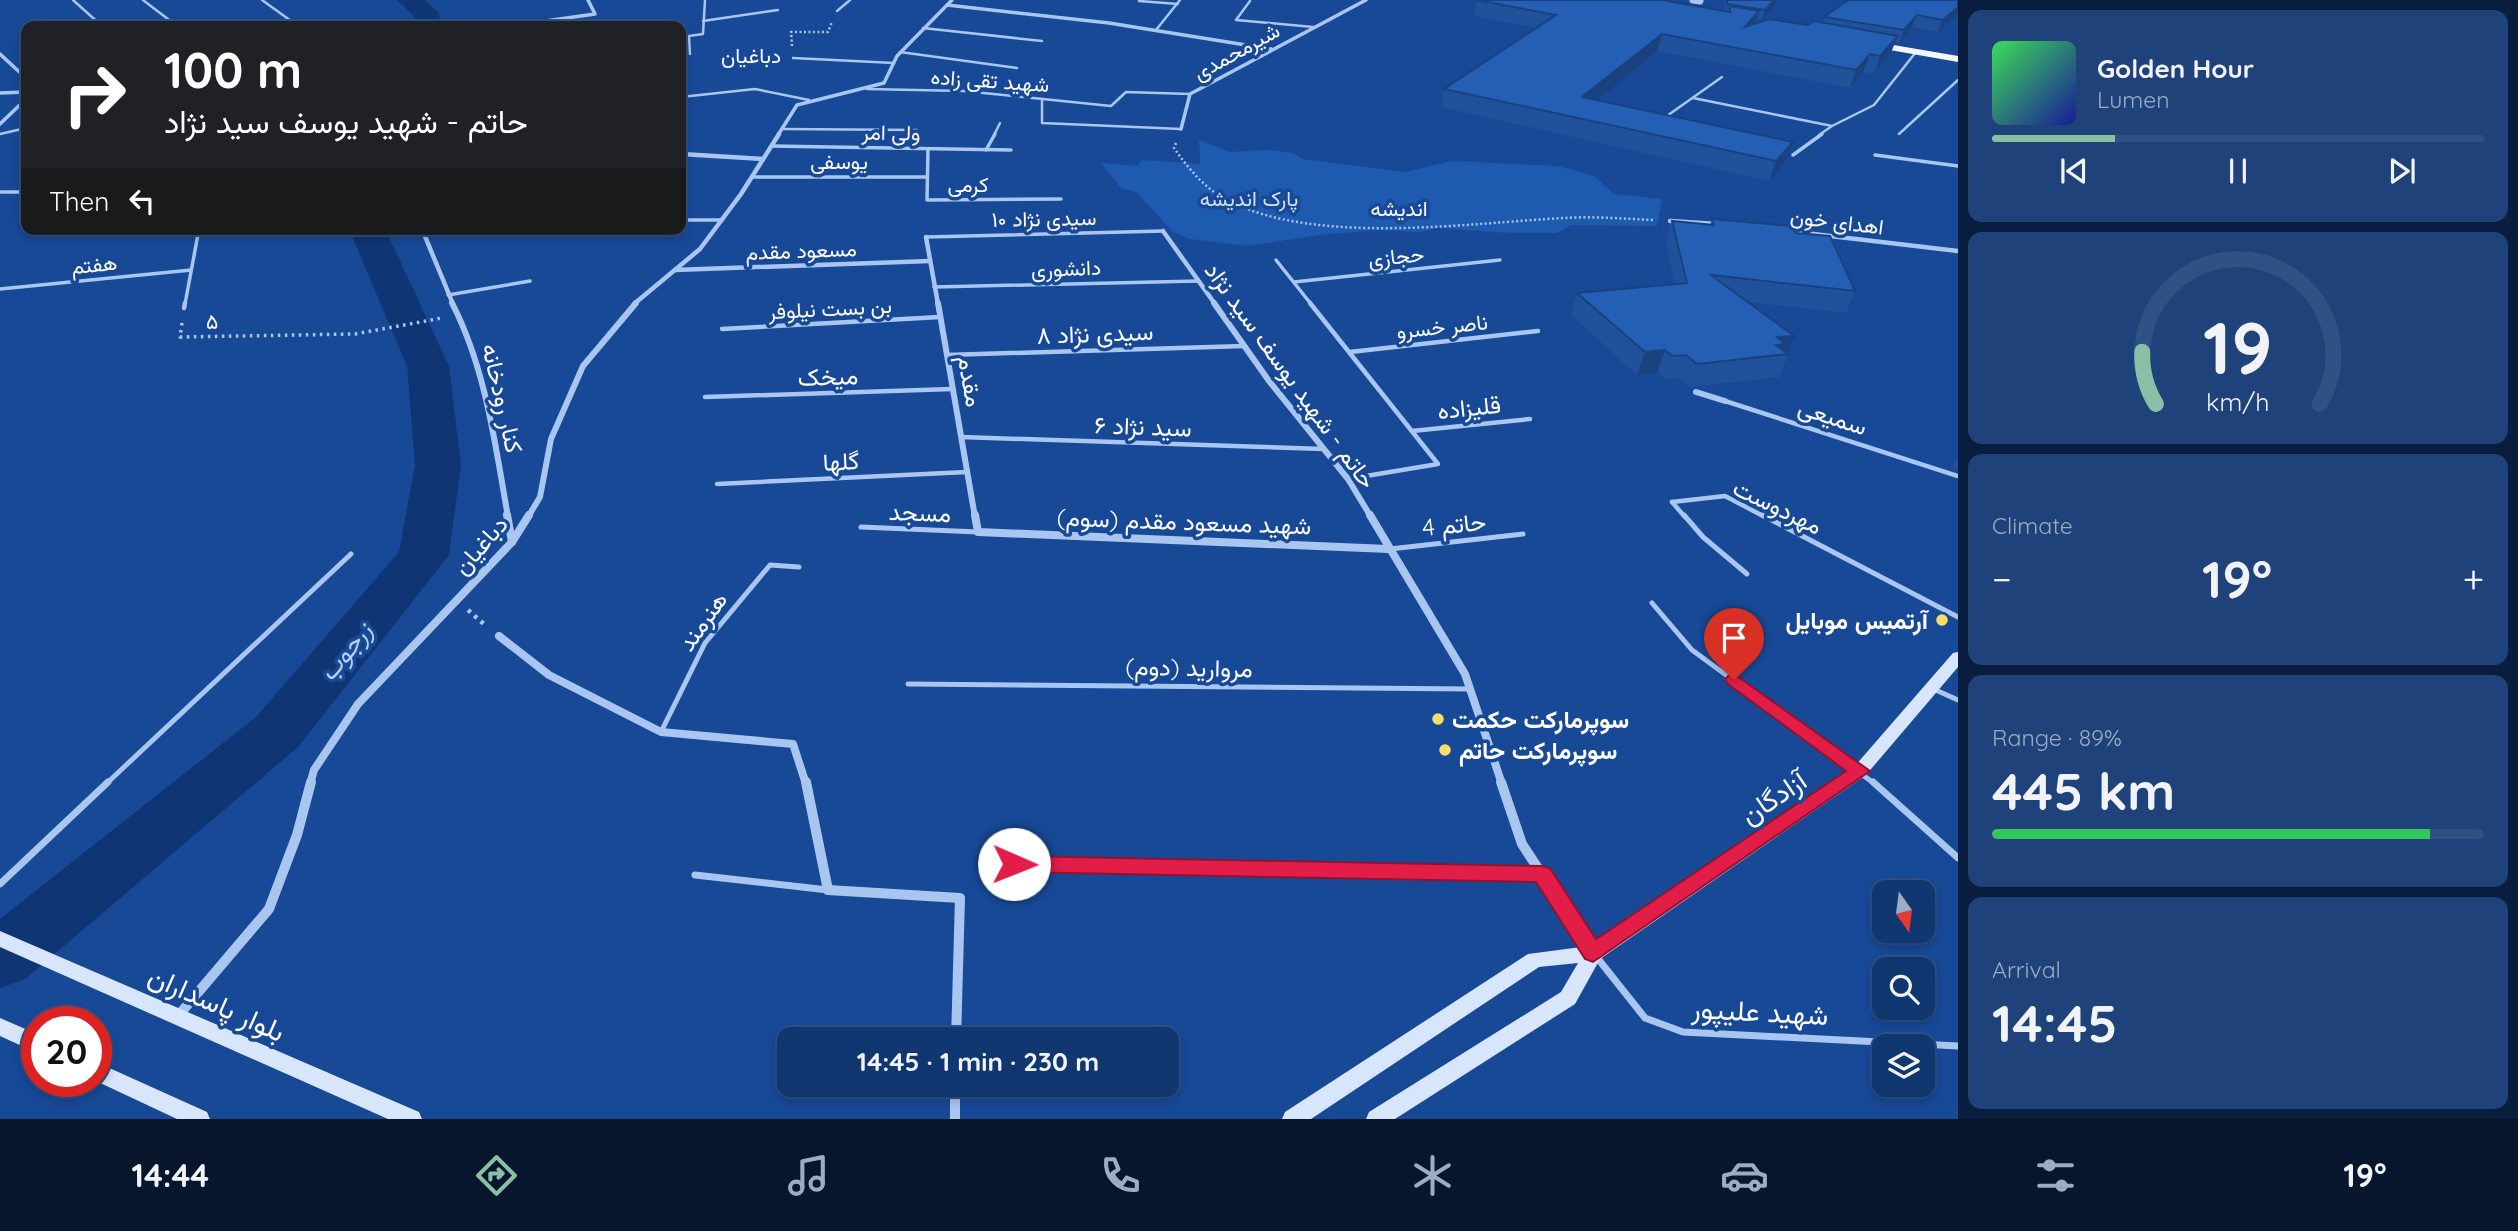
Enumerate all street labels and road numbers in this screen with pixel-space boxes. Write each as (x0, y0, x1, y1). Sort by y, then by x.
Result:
street label: شیرمحمدی (1188, 17, 1284, 86)
street label: شهید تقی زاده (930, 63, 1050, 98)
street label: ولی امر (860, 118, 921, 147)
street label: یوسفی (810, 148, 868, 175)
street label: کرمی (947, 171, 989, 198)
street label: اندیشه (1370, 195, 1428, 221)
street label: اهدای خون (1789, 202, 1885, 241)
street label: سیدی نژاد ۱۰ (991, 204, 1097, 233)
street label: مسعود مقدم (745, 235, 857, 267)
street label: حجازی (1367, 240, 1425, 273)
street label: هفتم (70, 249, 118, 281)
street label: دانشوری (1031, 254, 1101, 283)
street label: حاتم - شهید یوسف سید نژاد (1197, 256, 1383, 495)
street label: بن بست نیلوفر (767, 292, 892, 325)
street label: ۵ (206, 308, 218, 334)
street label: ناصر خسرو (1395, 308, 1489, 345)
street label: سیدی نژاد ۸ (1036, 316, 1154, 351)
street label: کنار رودخانه (475, 340, 530, 456)
street label: مقدم (950, 353, 990, 409)
street label: میخک (797, 360, 859, 392)
street label: قلیزاده (1436, 389, 1502, 426)
street label: سمیعی (1795, 391, 1871, 441)
street label: سید نژاد ۶ (1094, 409, 1192, 444)
street label: گلها (822, 445, 860, 478)
street label: مهردوست (1728, 472, 1828, 541)
street label: مسجد (888, 496, 952, 528)
street label: شهید مسعود مقدم (سوم) (1056, 502, 1312, 542)
street label: حاتم 4 (1421, 506, 1488, 544)
street label: دباغیان (446, 509, 514, 581)
street label: هنرمند (671, 585, 734, 657)
street label: مروارید (دوم) (1125, 651, 1253, 685)
street label: آزادگان (1733, 761, 1815, 833)
street label: بلوار پاسداران (142, 957, 291, 1050)
street label: شهید علیپور (1690, 990, 1829, 1034)

